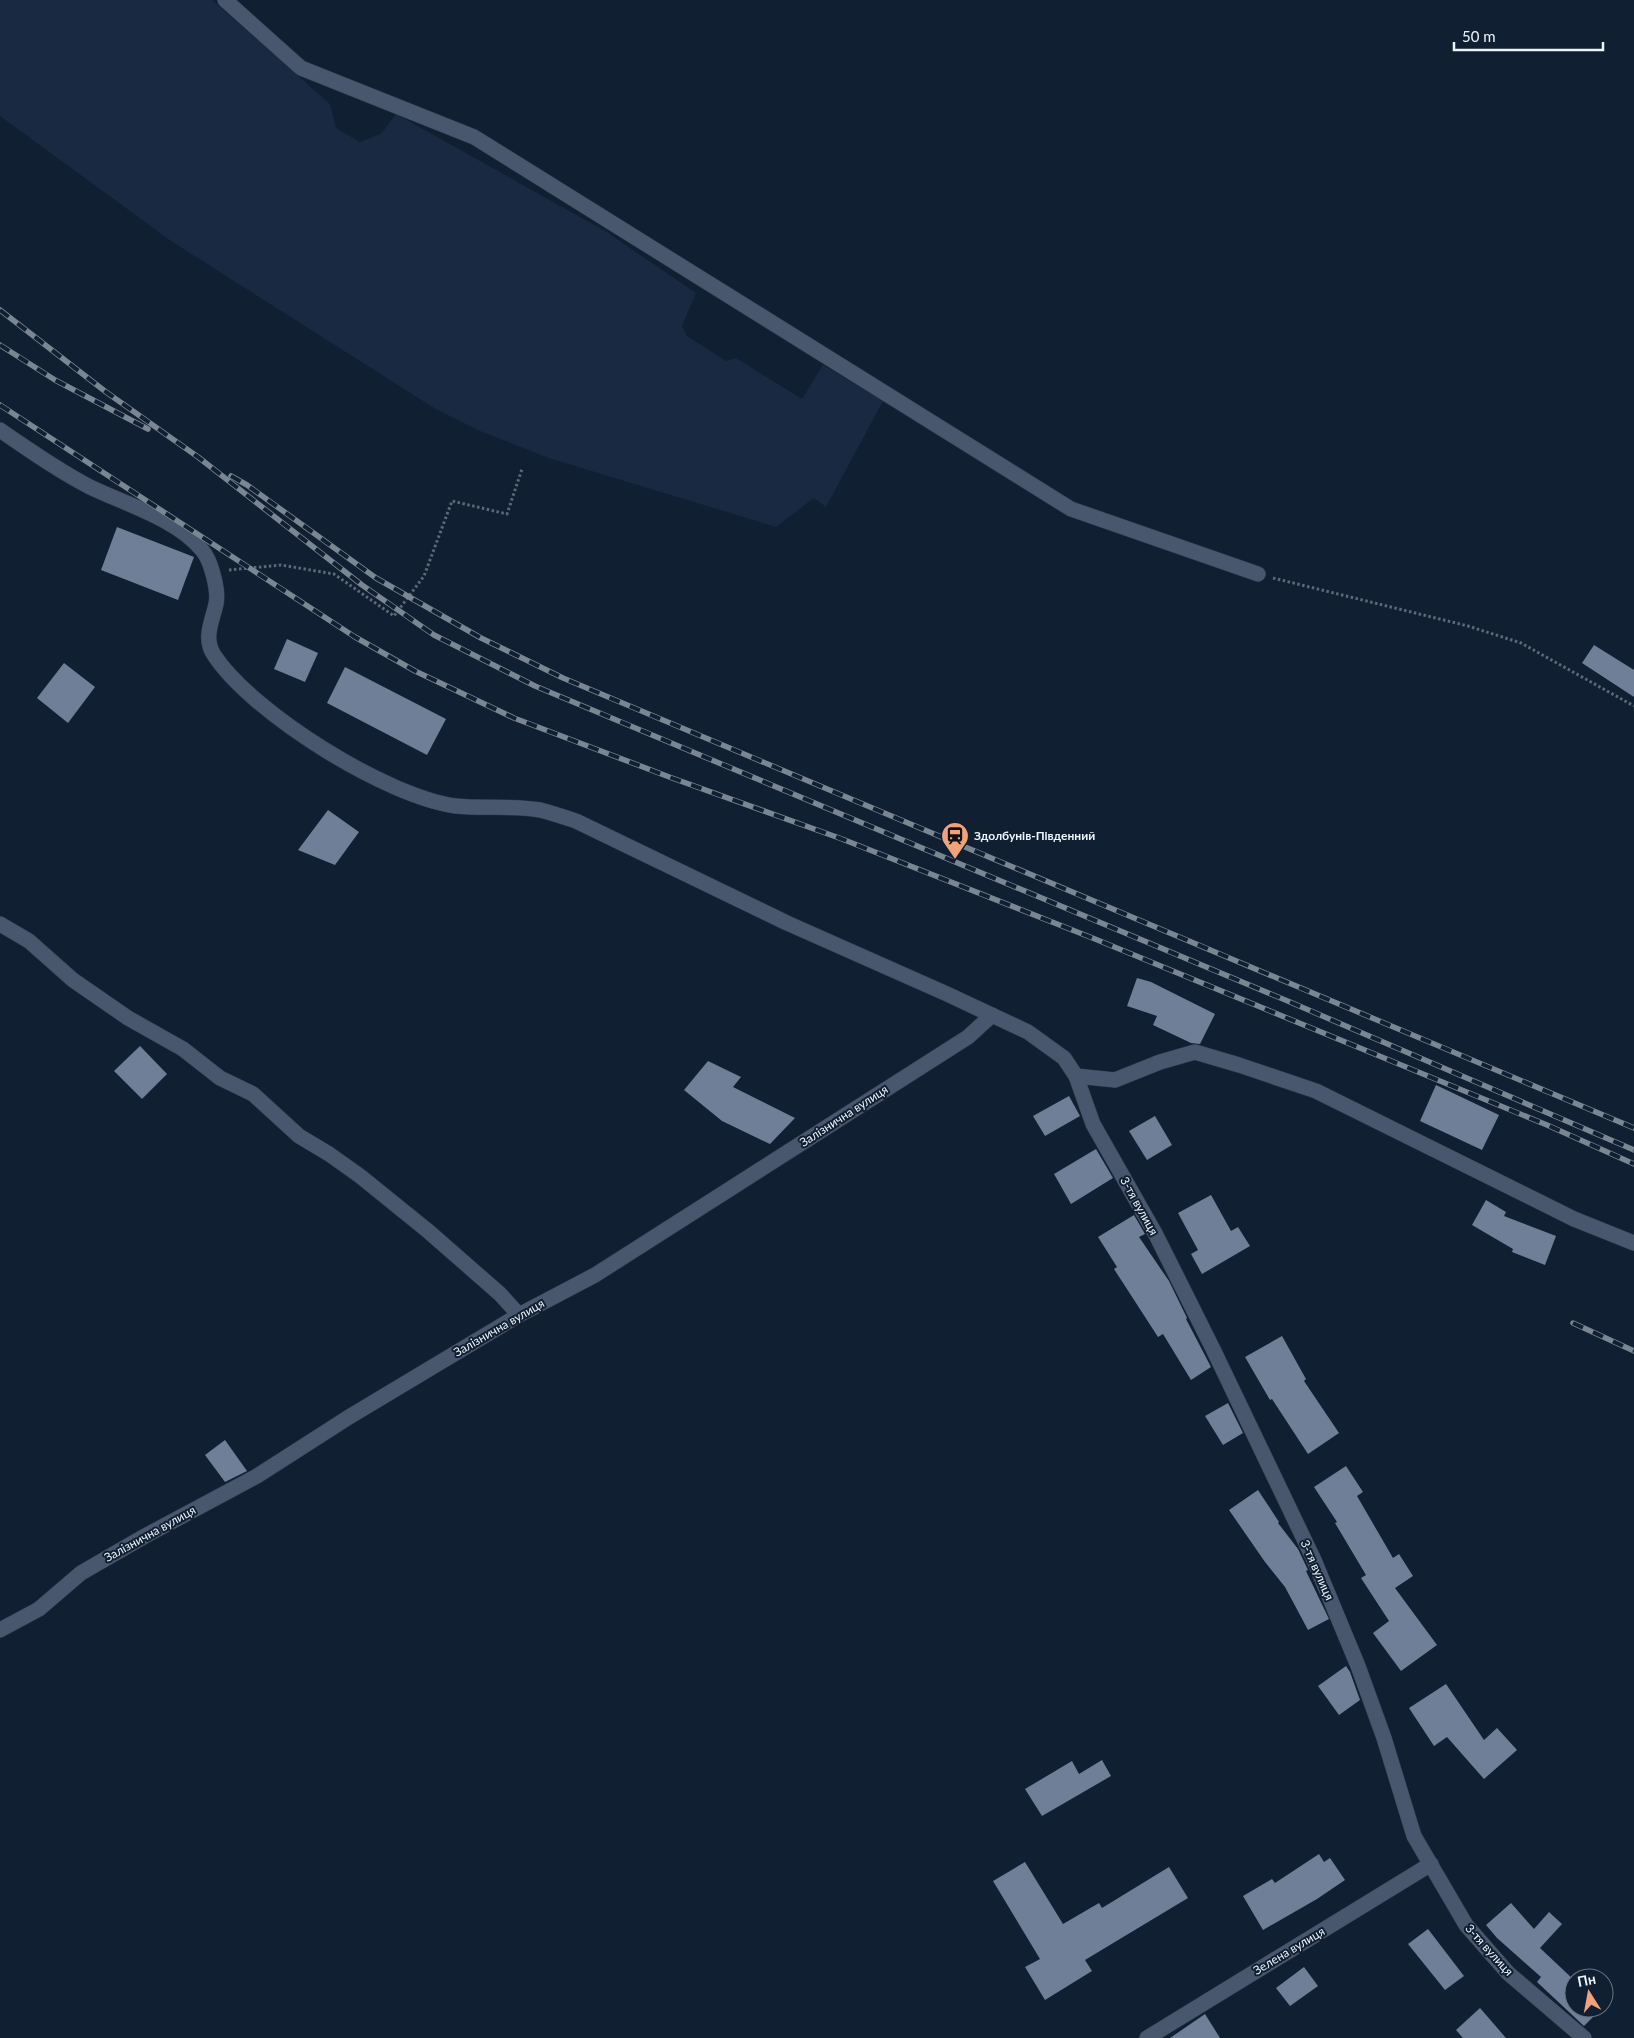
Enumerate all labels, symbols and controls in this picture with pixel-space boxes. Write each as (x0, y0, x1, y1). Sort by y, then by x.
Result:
scale bar (1454, 20, 1603, 52)
text: 50 m (1462, 27, 1496, 45)
station icon: Здолбунів-Південний (940, 821, 970, 860)
place label: Здолбунів-Південний (974, 828, 1095, 843)
street label: Залізнична вулиця (797, 1081, 891, 1150)
street label: 3-тя вулиця (1117, 1174, 1162, 1238)
street label: Залізнична вулиця (451, 1295, 547, 1360)
street label: Залізнична вулиця (101, 1502, 198, 1565)
street label: 3-тя вулиця (1297, 1537, 1337, 1602)
street label: 3-тя вулиця (1462, 1921, 1517, 1979)
street label: Зелена вулиця (1250, 1923, 1327, 1978)
north arrow (1564, 1968, 1614, 2018)
text: Пн (1576, 1970, 1597, 1990)

